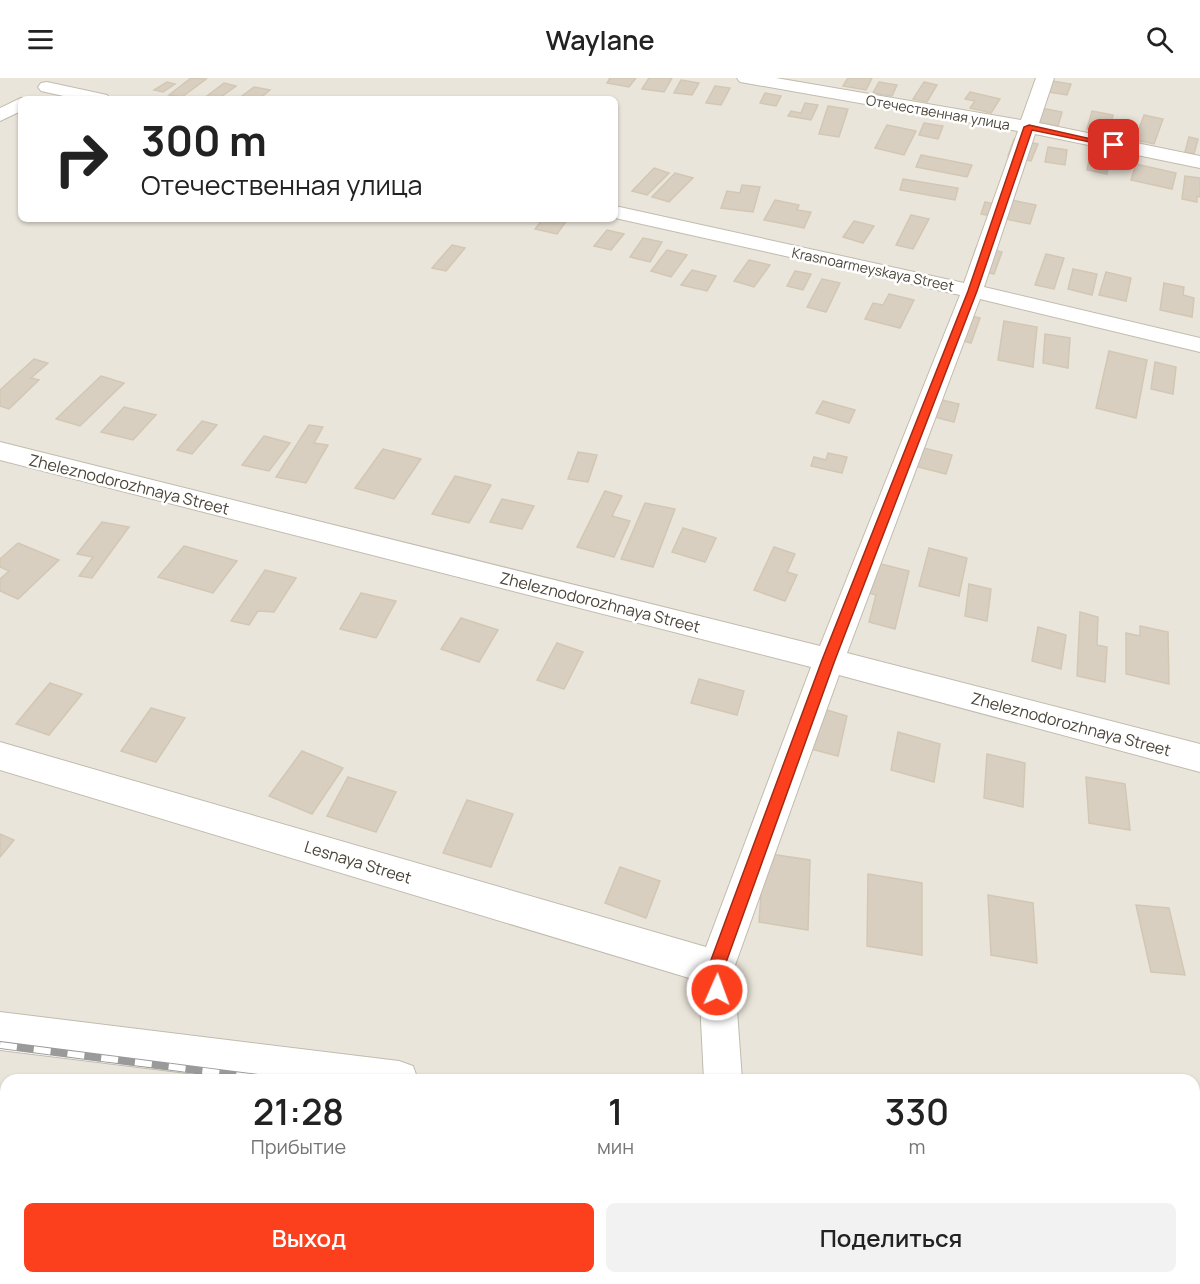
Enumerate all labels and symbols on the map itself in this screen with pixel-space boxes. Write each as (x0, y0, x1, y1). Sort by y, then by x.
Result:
street label: Отечественная улица (864, 90, 1012, 134)
pin (1088, 119, 1139, 170)
street label: Krasnoarmeyskaya Street (790, 243, 956, 296)
street label: Zheleznodorozhnaya Street (26, 448, 232, 520)
street label: Zheleznodorozhnaya Street (497, 566, 703, 638)
street label: Zheleznodorozhnaya Street (969, 687, 1173, 761)
street label: Lesnaya Street (302, 835, 414, 889)
position arrow (685, 958, 749, 1022)

